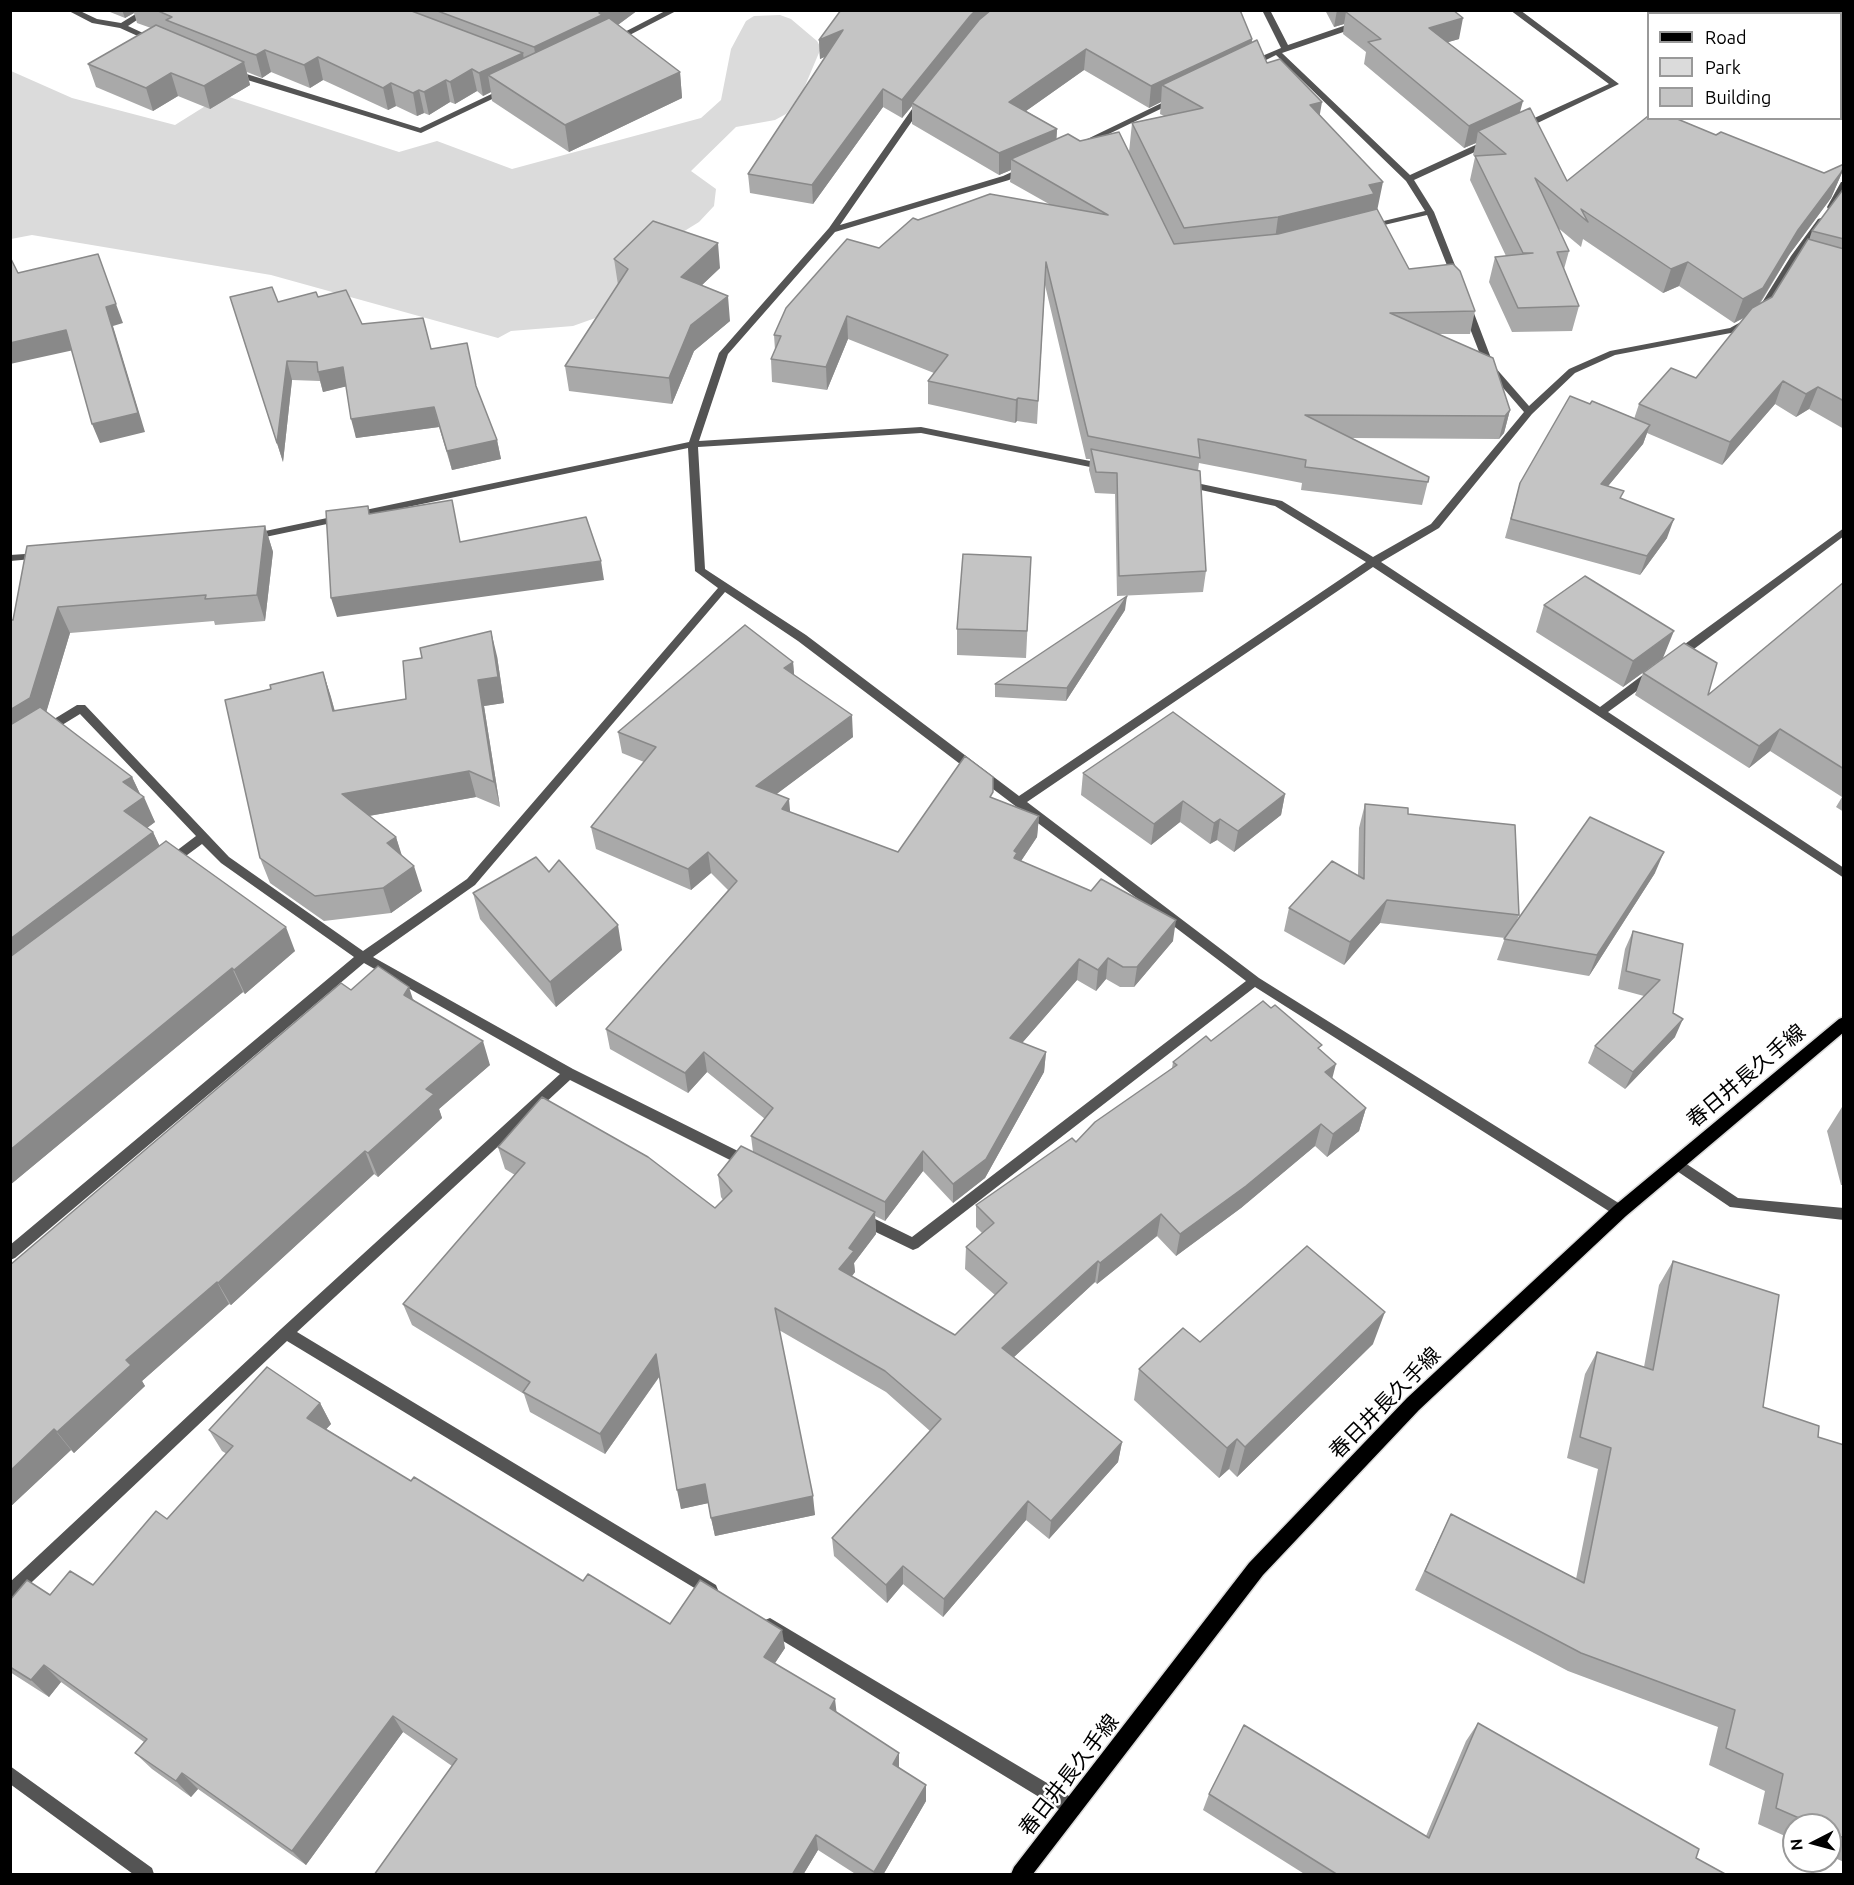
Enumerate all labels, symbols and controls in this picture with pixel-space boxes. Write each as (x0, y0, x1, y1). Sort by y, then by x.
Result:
legend (1647, 12, 1842, 120)
text: Road (1705, 27, 1747, 47)
text: Park (1705, 57, 1741, 77)
text: Building (1705, 87, 1771, 107)
street label: 春日井長久手線 (1682, 1019, 1810, 1133)
street label: 春日井長久手線 (1324, 1342, 1446, 1464)
street label: 春日井長久手線 (1014, 1709, 1124, 1841)
north arrow (1782, 1813, 1842, 1873)
text: N (1787, 1838, 1806, 1852)

